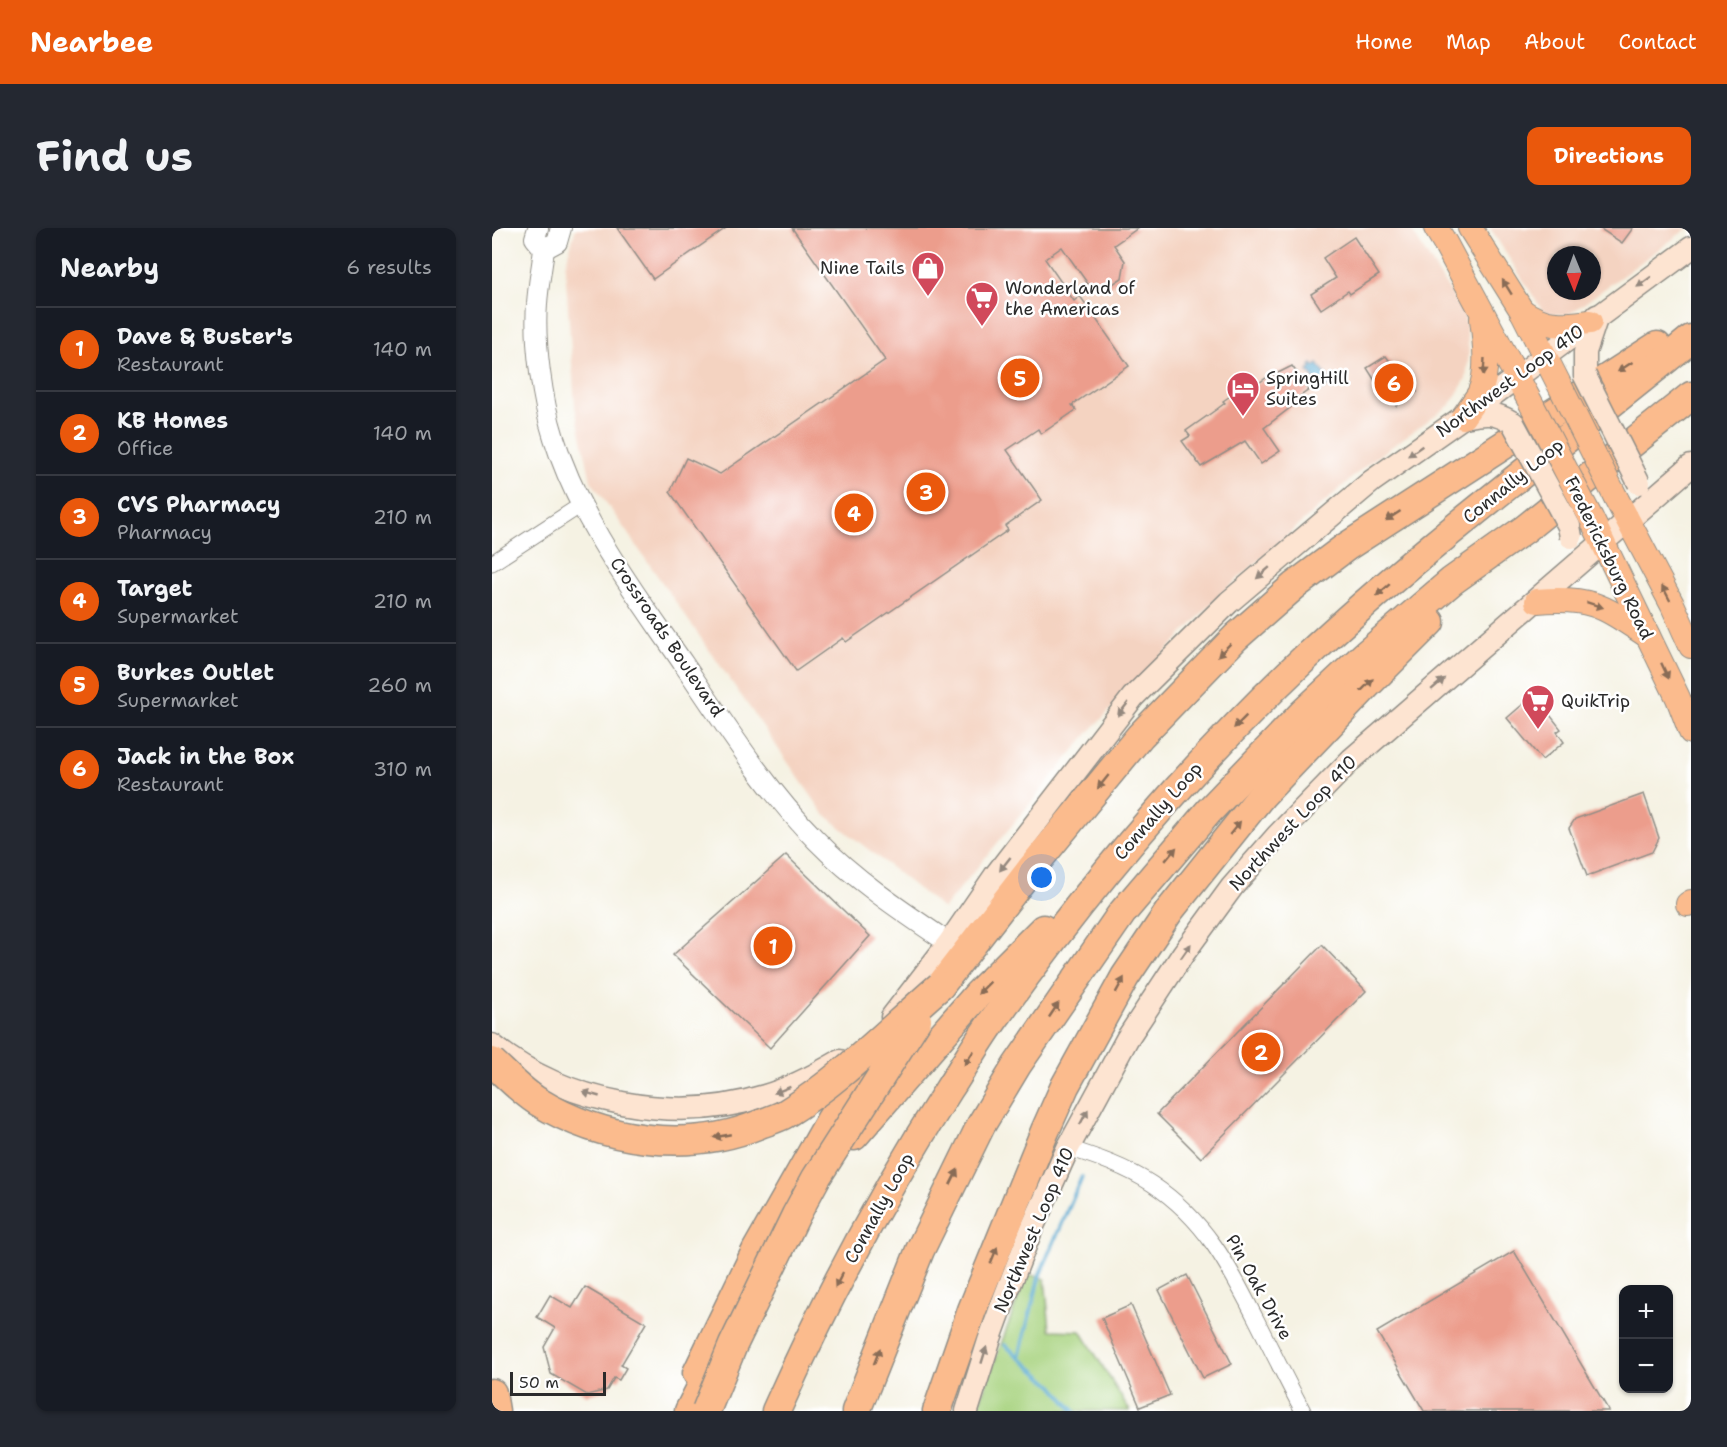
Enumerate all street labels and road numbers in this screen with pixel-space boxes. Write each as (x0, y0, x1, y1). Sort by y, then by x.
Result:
street label: Northwest Loop 410 (1431, 319, 1589, 443)
street label: Connally Loop (1458, 433, 1568, 529)
street label: Fredericksburg Road (1559, 472, 1659, 644)
street label: Crossroads Boulevard (604, 552, 730, 722)
street label: Northwest Loop 410 (1224, 750, 1362, 896)
street label: Connally Loop (1109, 757, 1207, 865)
street label: Northwest Loop 410 (988, 1144, 1080, 1316)
street label: Connally Loop (839, 1148, 919, 1268)
street label: Pin Oak Drive (1220, 1230, 1298, 1344)

